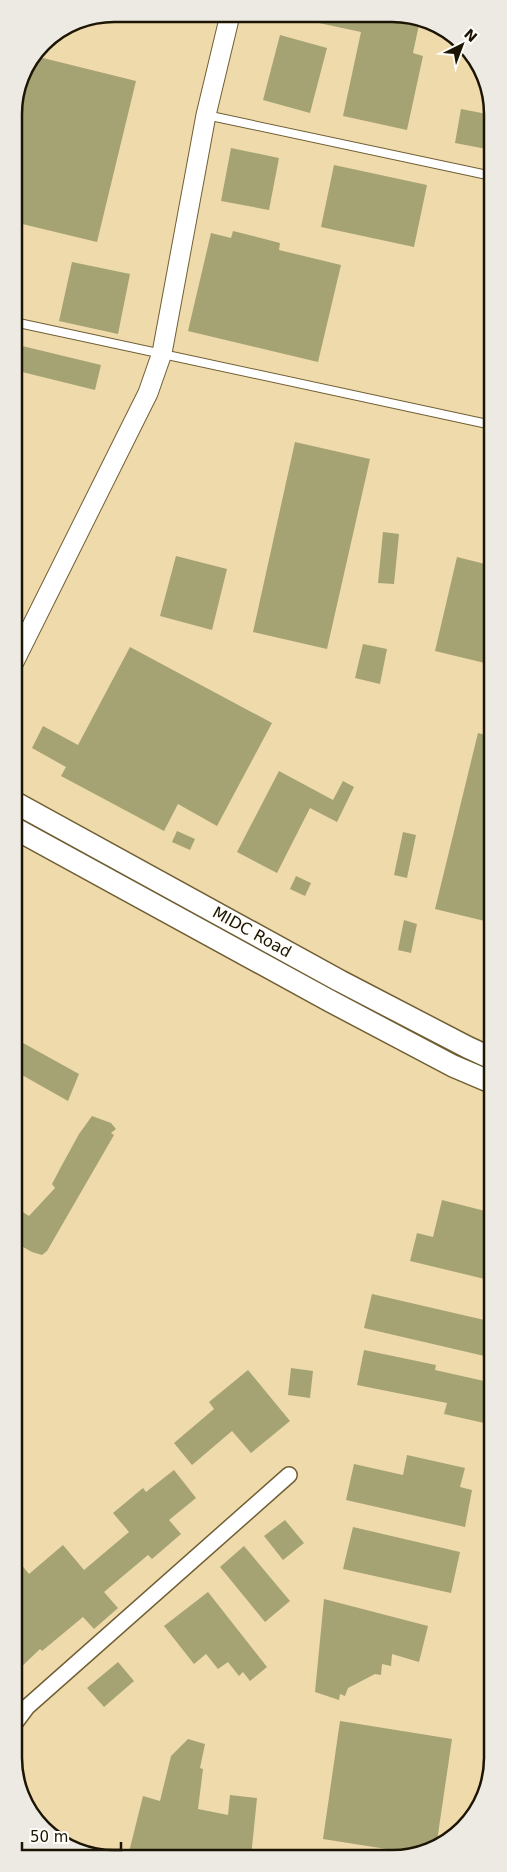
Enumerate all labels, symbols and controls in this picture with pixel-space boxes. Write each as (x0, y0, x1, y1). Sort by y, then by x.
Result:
north arrow (437, 20, 487, 70)
text: N (461, 25, 480, 45)
street label: MIDC Road (209, 903, 295, 961)
scale bar (22, 1820, 121, 1852)
text: 50 m (30, 1828, 68, 1846)

